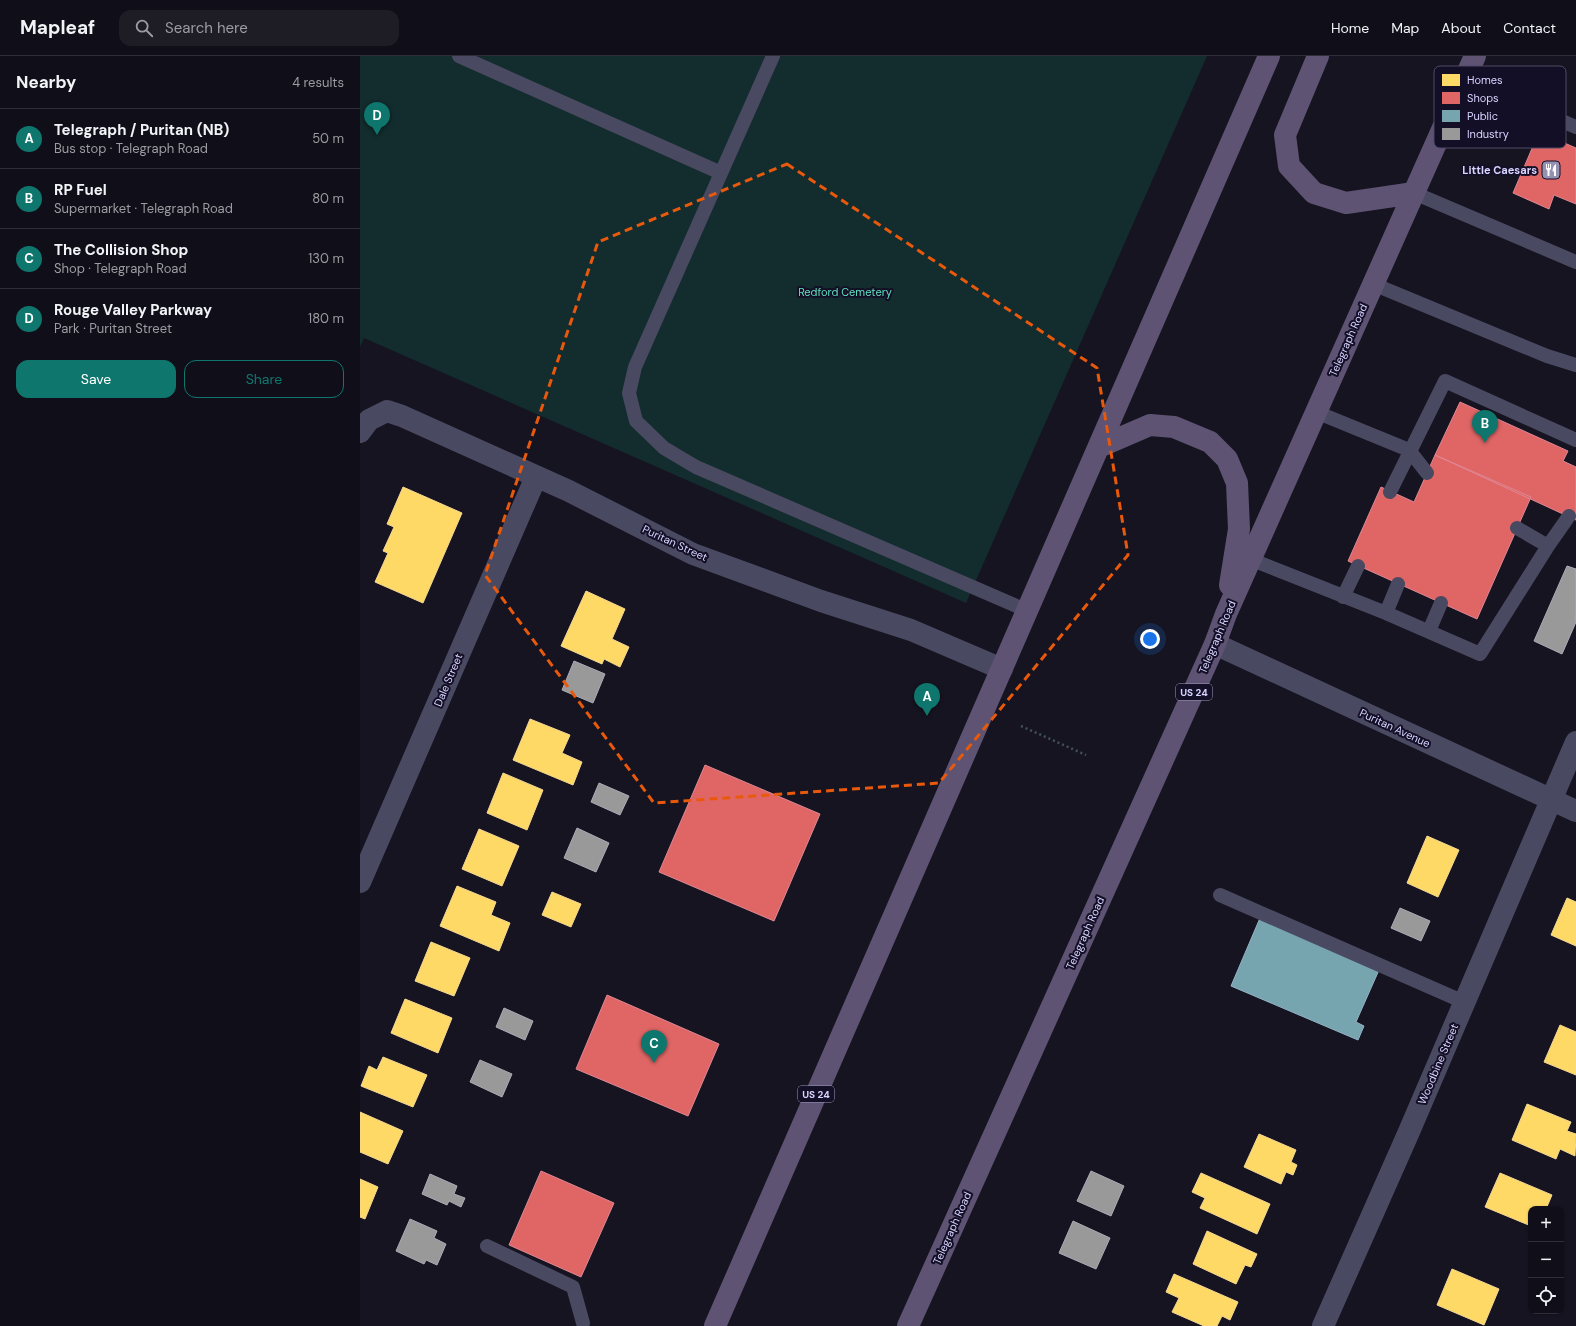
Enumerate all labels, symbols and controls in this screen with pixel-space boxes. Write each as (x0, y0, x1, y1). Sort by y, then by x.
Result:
search box (119, 10, 399, 46)
text: Mapleaf (20, 15, 95, 40)
icon: search (133, 17, 155, 39)
text: Search here (165, 18, 248, 38)
text: Home (1331, 19, 1369, 37)
text: Map (1391, 19, 1419, 37)
text: About (1441, 19, 1481, 37)
text: Contact (1503, 19, 1556, 37)
legend (1434, 66, 1566, 148)
text: Nearby (16, 71, 76, 93)
text: Homes (1467, 73, 1503, 87)
text: 4 results (292, 74, 344, 91)
text: Shops (1467, 91, 1499, 105)
pin: D (364, 102, 390, 135)
text: Public (1467, 109, 1498, 123)
text: Telegraph / Puritan (NB) (54, 120, 229, 140)
text: Industry (1467, 127, 1509, 141)
text: A (24, 130, 34, 147)
text: 50 m (312, 130, 344, 147)
text: Bus stop · Telegraph Road (54, 140, 208, 157)
restaurant icon: Little Caesars (1540, 159, 1562, 181)
place label: Little Caesars (1462, 163, 1537, 177)
text: RP Fuel (54, 180, 107, 200)
text: B (25, 190, 33, 207)
text: 80 m (312, 190, 344, 207)
text: Supermarket · Telegraph Road (54, 200, 233, 217)
text: The Collision Shop (54, 240, 188, 260)
text: C (24, 250, 34, 267)
text: 130 m (308, 250, 344, 267)
text: Shop · Telegraph Road (54, 260, 187, 277)
park label: Redford Cemetery (798, 285, 892, 299)
text: Rouge Valley Parkway (54, 300, 212, 320)
street label: Telegraph Road (1326, 301, 1370, 378)
text: D (24, 310, 34, 327)
text: 180 m (308, 310, 344, 327)
text: Park · Puritan Street (54, 320, 172, 337)
button: Save (16, 360, 176, 398)
button: Share (184, 360, 344, 398)
pin: B (1472, 410, 1498, 443)
street label: Puritan Street (640, 522, 710, 564)
street label: Telegraph Road (1195, 598, 1239, 676)
your location (1140, 629, 1160, 649)
street label: Dale Street (431, 651, 465, 709)
pin: A (914, 683, 940, 716)
road number: US 24 (1176, 684, 1212, 700)
street label: Puritan Avenue (1357, 706, 1433, 750)
street label: Telegraph Road (1063, 894, 1107, 971)
street label: Woodbine Street (1415, 1022, 1461, 1106)
pin: C (641, 1030, 667, 1063)
road number: US 24 (798, 1086, 834, 1102)
street label: Telegraph Road (930, 1189, 974, 1266)
map controls (1528, 1206, 1564, 1314)
button: + (1528, 1206, 1564, 1242)
button: − (1528, 1242, 1564, 1278)
button: locate (1528, 1278, 1564, 1314)

